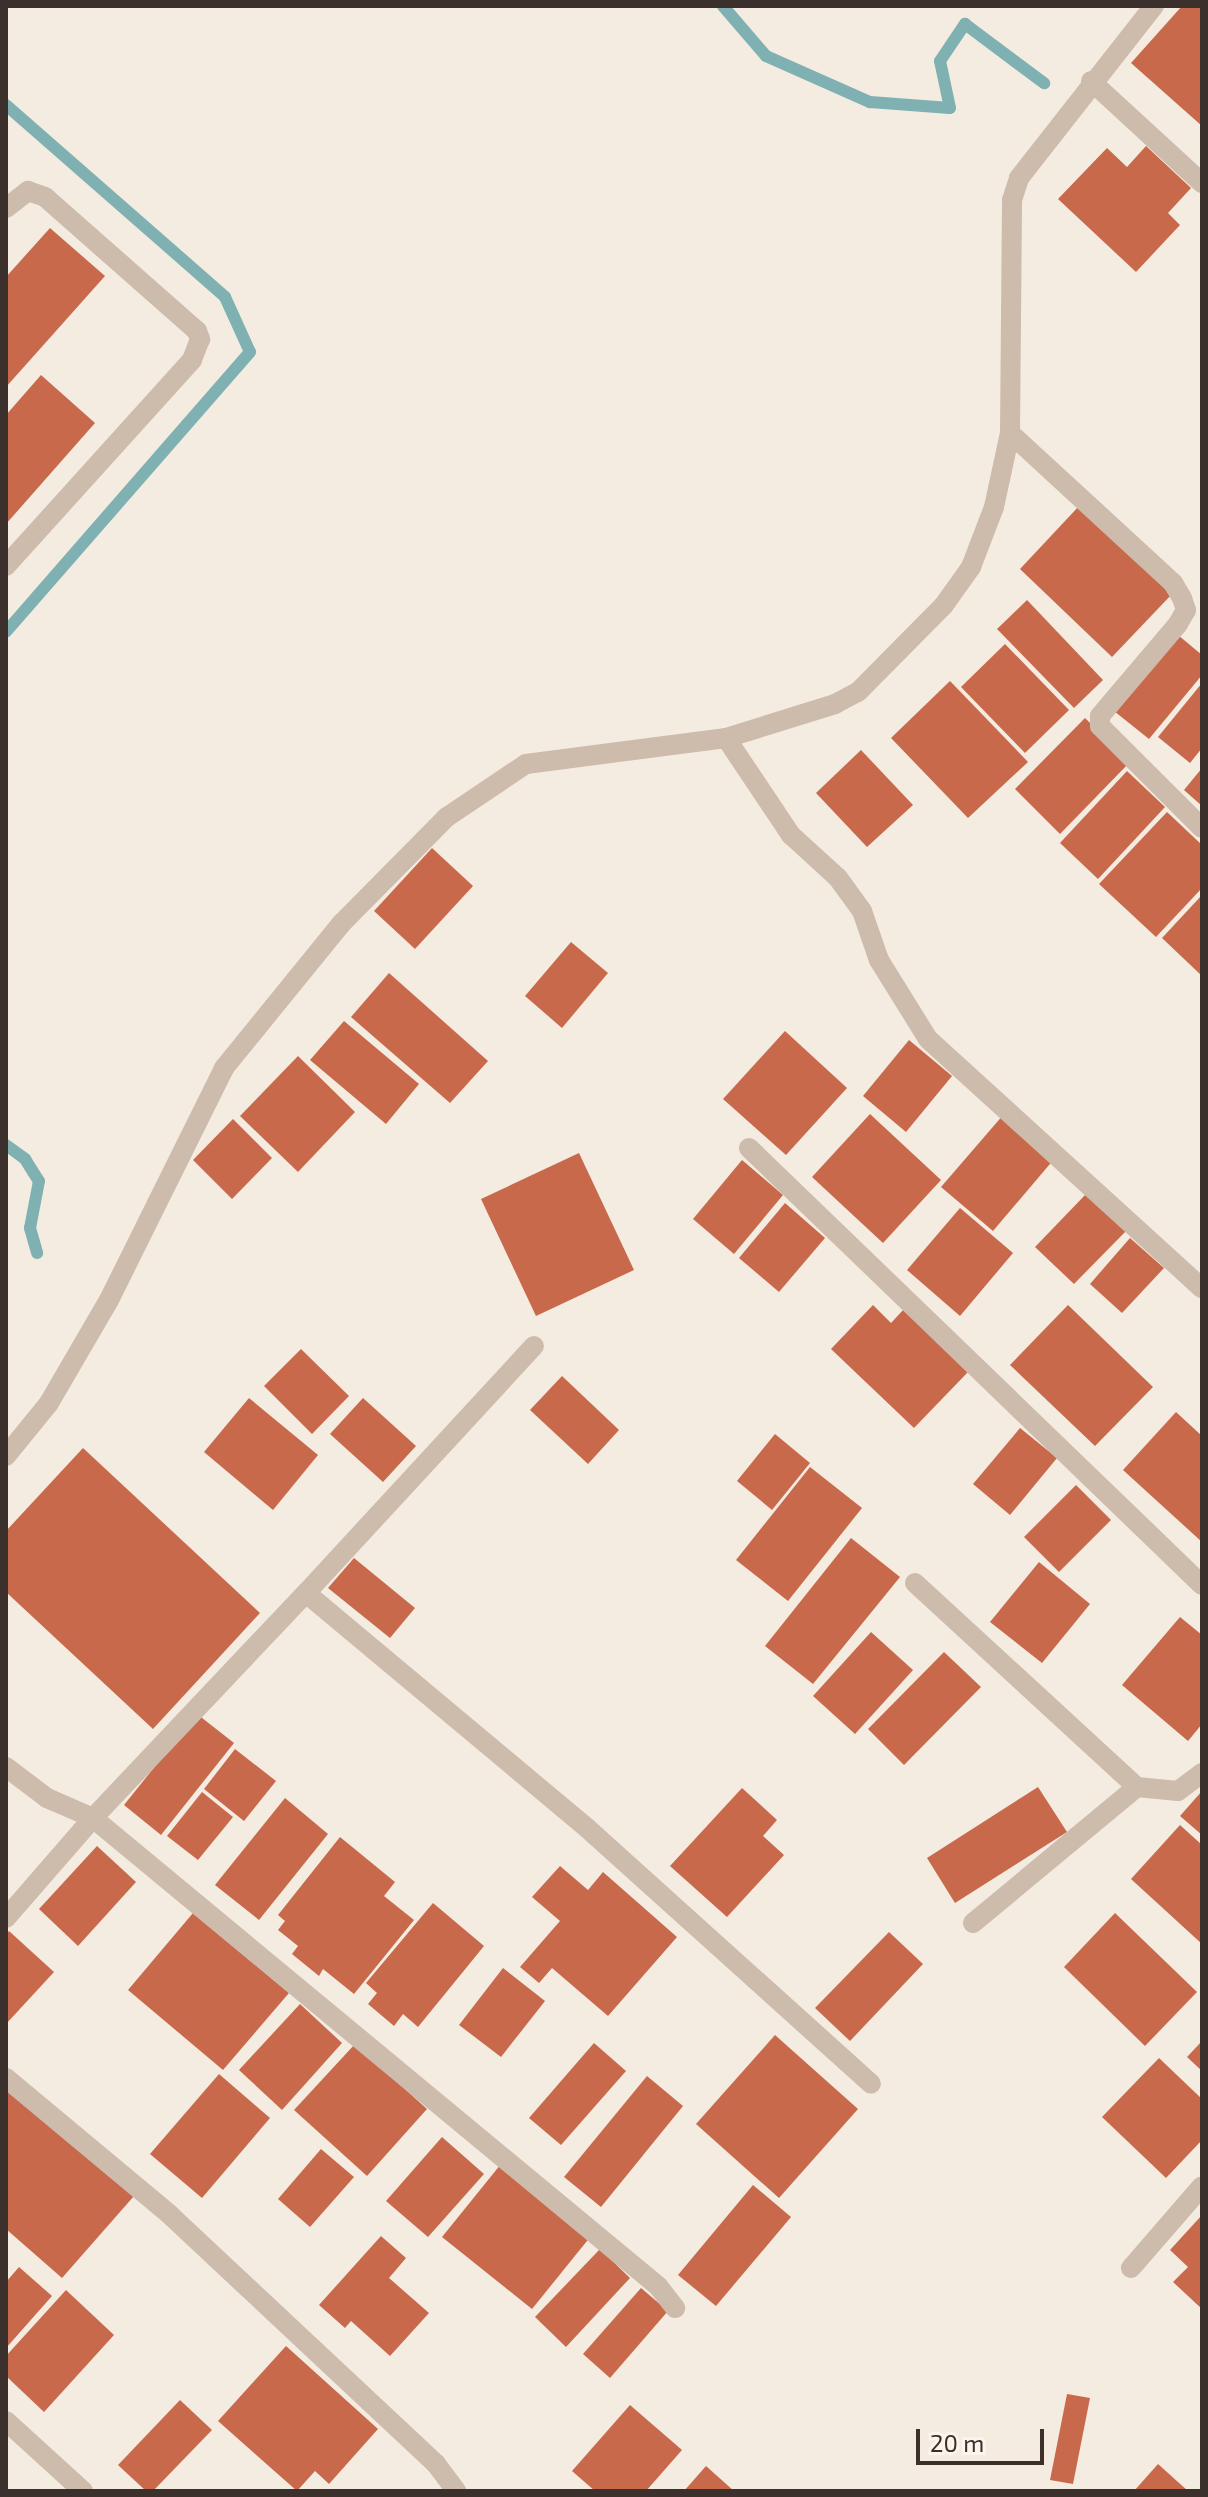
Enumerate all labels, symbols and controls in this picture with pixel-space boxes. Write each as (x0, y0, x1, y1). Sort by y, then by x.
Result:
scale bar (920, 2413, 1048, 2463)
text: 20 m (930, 2428, 984, 2457)

